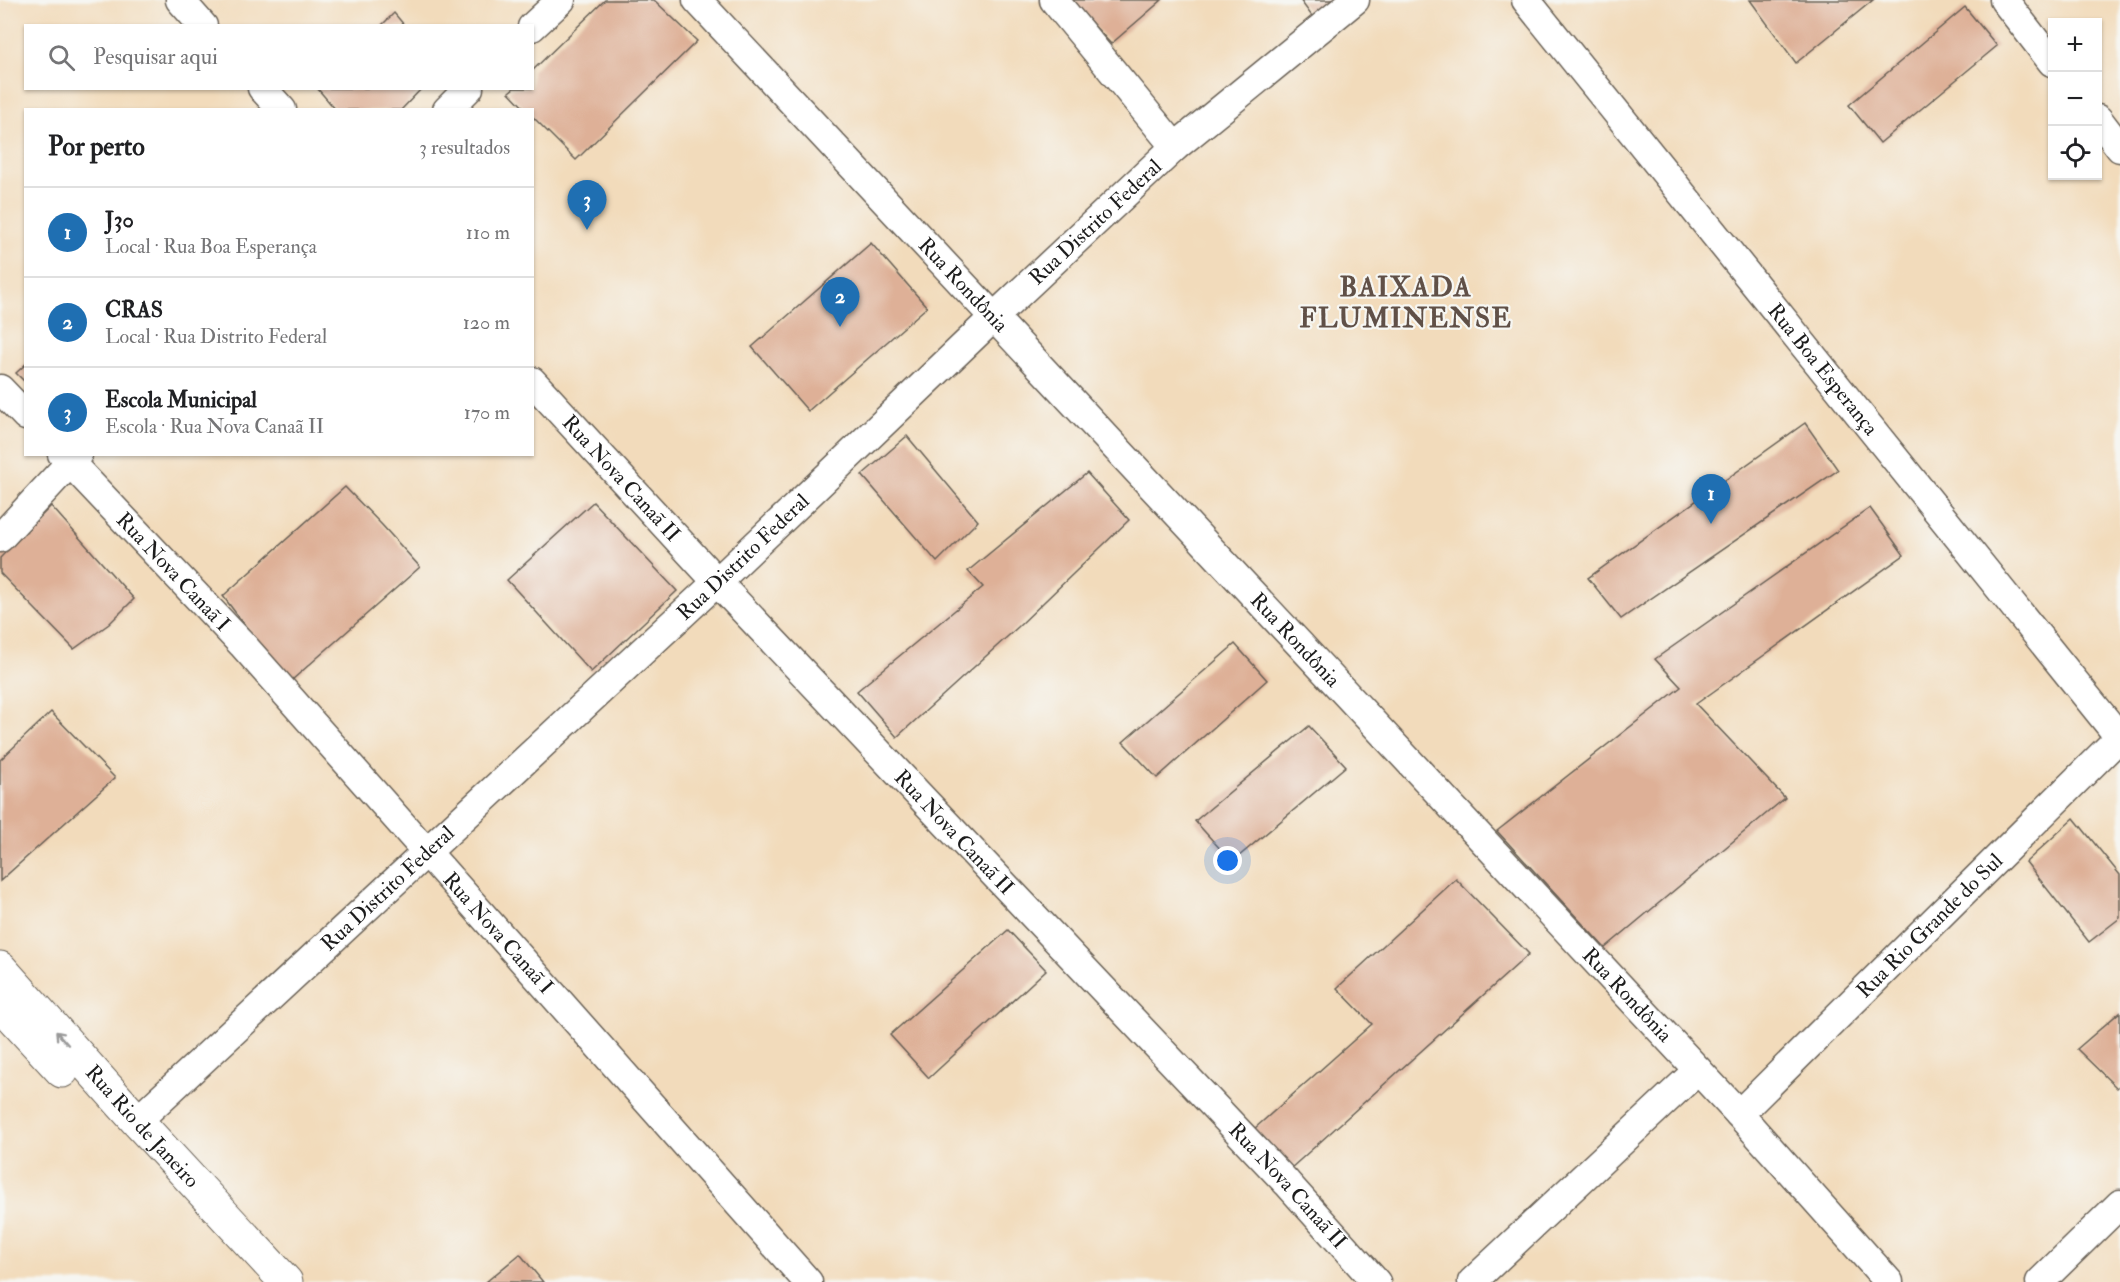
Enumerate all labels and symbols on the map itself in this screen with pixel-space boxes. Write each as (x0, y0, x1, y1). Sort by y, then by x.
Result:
street label: Rua Distrito Federal (1023, 153, 1168, 291)
pin: 3 (568, 180, 606, 230)
street label: Rua Rondônia (913, 232, 1015, 338)
district label: BAIXADA FLUMINENSE (1299, 271, 1513, 335)
pin: 2 (820, 278, 860, 327)
street label: Rua Boa Esperança (1762, 298, 1885, 441)
street label: Rua Nova Canaã II (556, 409, 686, 547)
pin: 1 (1692, 474, 1730, 524)
street label: Rua Distrito Federal (671, 487, 815, 626)
street label: Rua Nova Canaã I (111, 506, 236, 637)
street label: Rua Rondônia (1245, 587, 1347, 693)
street label: Rua Nova Canaã II (889, 764, 1020, 900)
street label: Rua Distrito Federal (315, 819, 460, 957)
your location (1213, 846, 1242, 875)
street label: Rua Rio Grande do Sul (1851, 847, 2009, 1004)
street label: Rua Nova Canaã I (437, 866, 560, 1000)
street label: Rua Rondônia (1577, 942, 1679, 1048)
one-way arrow (55, 1030, 69, 1045)
street label: Rua Rio de Janeiro (80, 1059, 205, 1193)
street label: Rua Nova Canaã II (1223, 1117, 1353, 1254)

